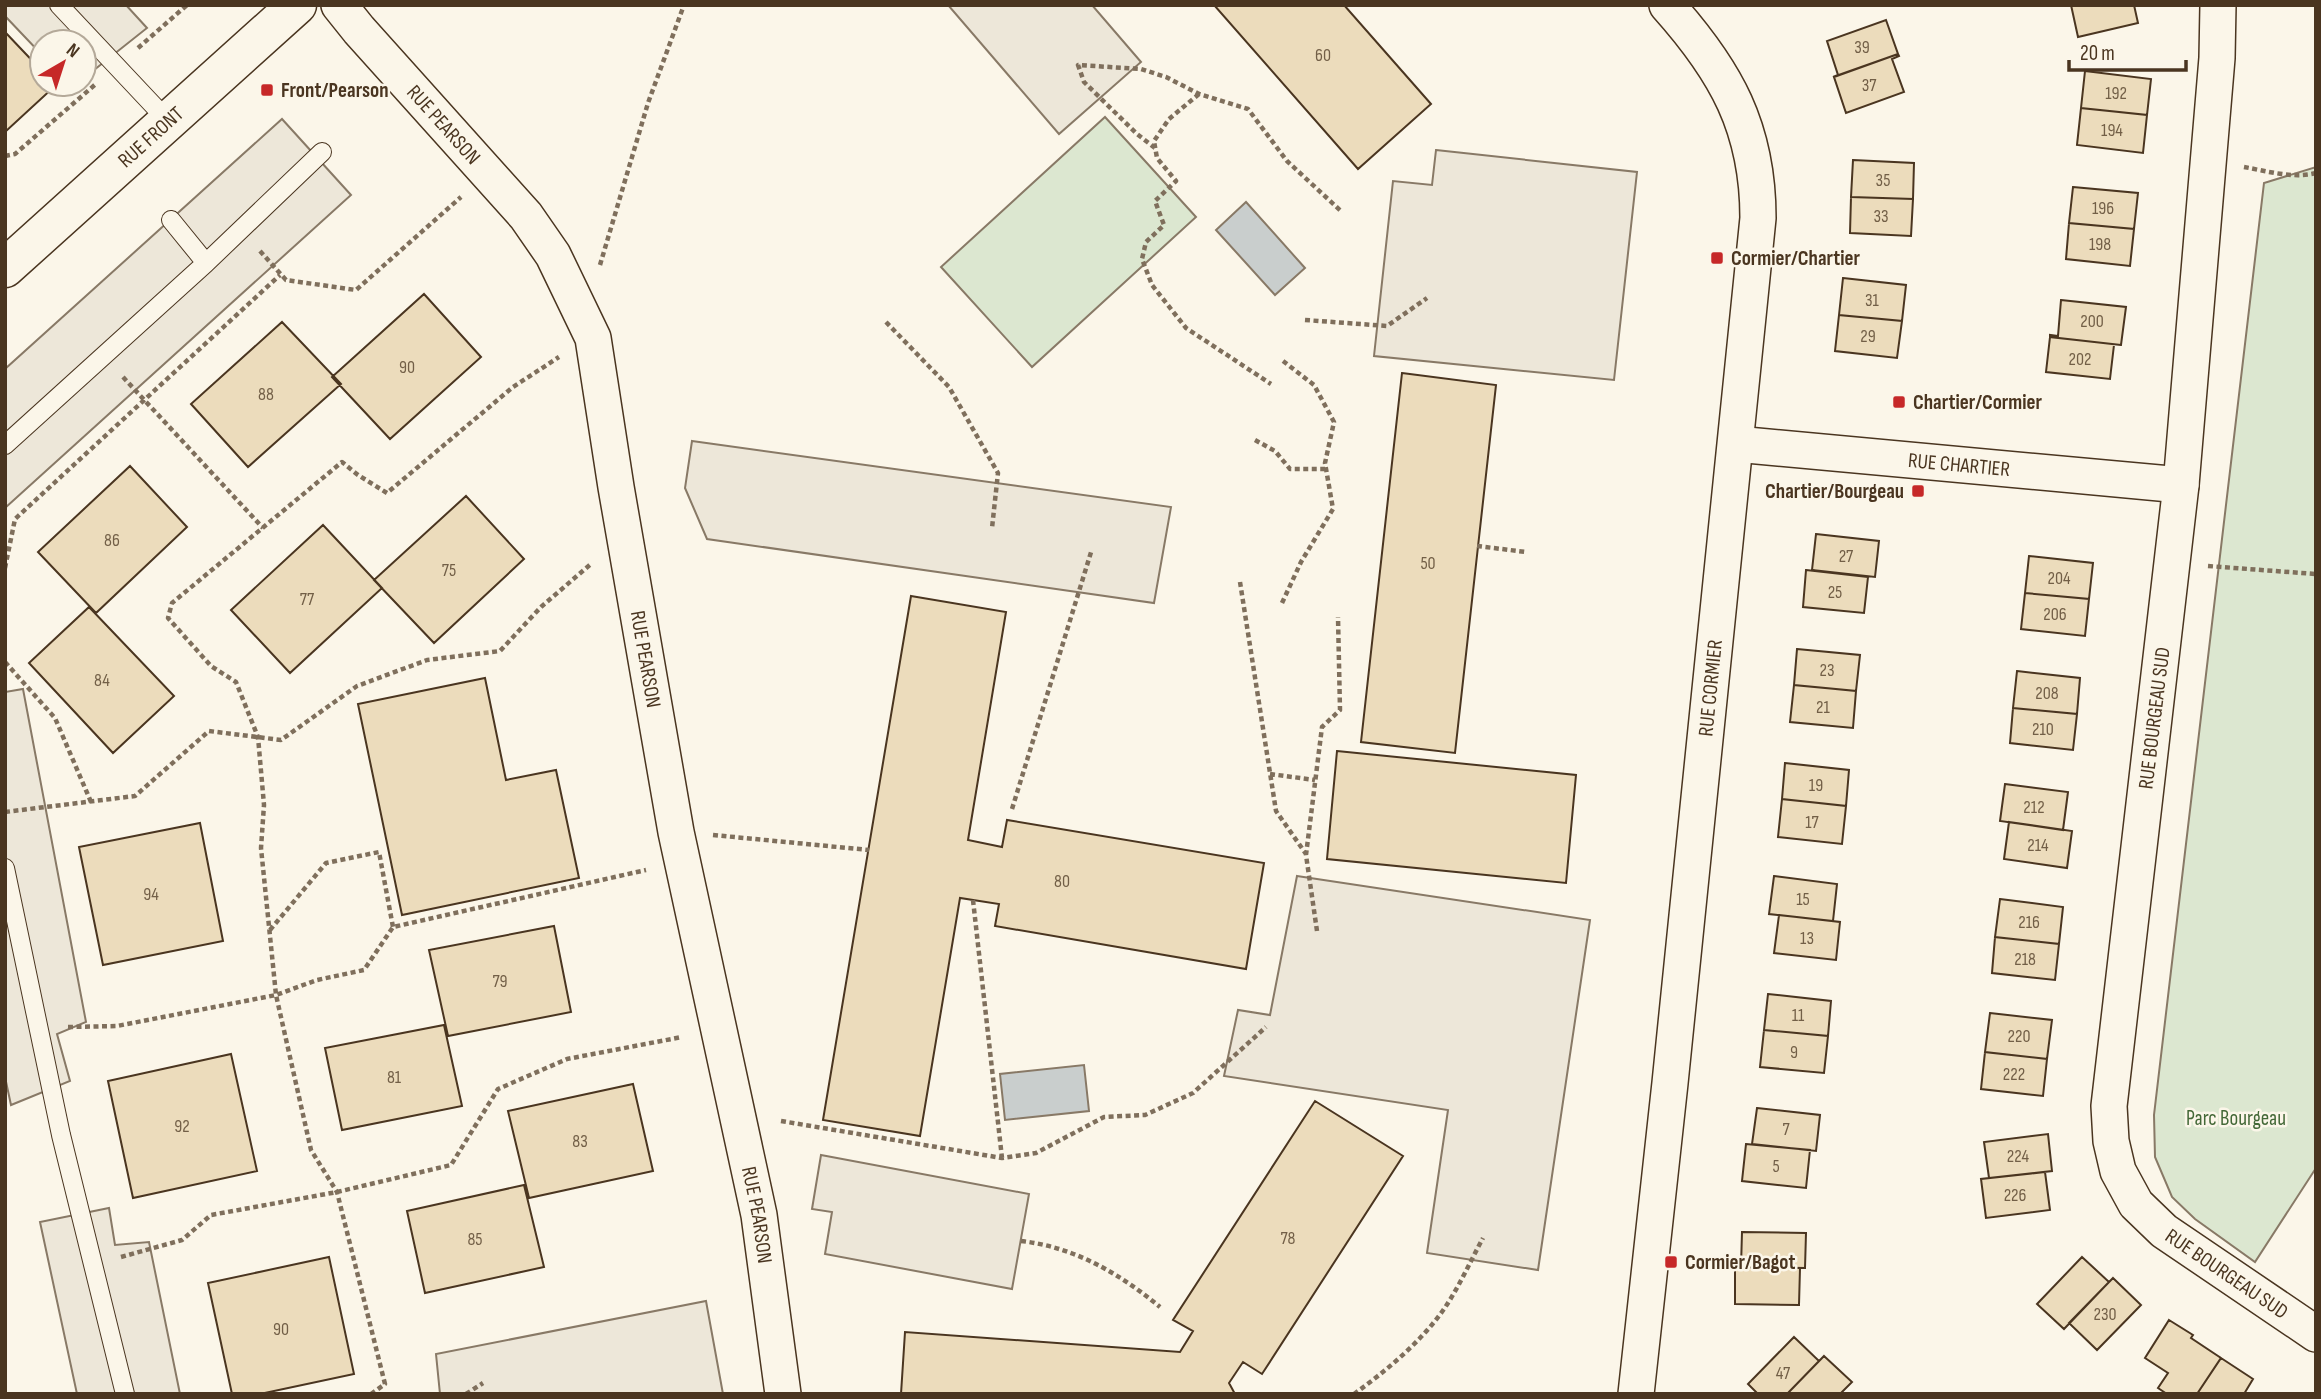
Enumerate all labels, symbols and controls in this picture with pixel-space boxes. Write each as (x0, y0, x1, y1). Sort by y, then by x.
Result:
north arrow (28, 28, 98, 98)
scale bar (2069, 28, 2186, 72)
house number: 39 (1854, 37, 1870, 58)
text: N (62, 39, 84, 63)
text: 20 m (2080, 41, 2115, 66)
house number: 60 (1315, 45, 1331, 66)
house number: 37 (1862, 75, 1877, 96)
place label: Front/Pearson (281, 78, 389, 103)
street label: RUE PEARSON (401, 80, 486, 170)
marker: Front/Pearson (259, 82, 275, 98)
house number: 192 (2105, 83, 2127, 104)
street label: RUE FRONT (113, 101, 189, 173)
house number: 194 (2101, 120, 2123, 141)
house number: 35 (1876, 170, 1890, 191)
house number: 196 (2092, 198, 2114, 219)
house number: 33 (1873, 206, 1889, 227)
house number: 198 (2089, 234, 2111, 255)
place label: Cormier/Chartier (1731, 246, 1860, 271)
marker: Cormier/Chartier (1709, 250, 1725, 266)
house number: 31 (1865, 290, 1880, 311)
house number: 200 (2080, 311, 2104, 332)
house number: 29 (1860, 326, 1876, 347)
house number: 202 (2069, 349, 2091, 370)
house number: 90 (399, 357, 415, 378)
house number: 88 (258, 384, 274, 405)
place label: Chartier/Cormier (1913, 390, 2042, 415)
marker: Chartier/Cormier (1891, 394, 1907, 410)
street label: RUE CHARTIER (1907, 448, 2011, 482)
place label: Chartier/Bourgeau (1765, 479, 1904, 504)
marker: Chartier/Bourgeau (1910, 483, 1926, 499)
house number: 86 (104, 530, 120, 551)
house number: 27 (1839, 546, 1854, 567)
house number: 50 (1420, 553, 1436, 574)
house number: 75 (442, 560, 456, 581)
house number: 204 (2048, 568, 2071, 589)
house number: 25 (1828, 582, 1842, 603)
house number: 77 (300, 589, 315, 610)
house number: 206 (2043, 604, 2067, 625)
street label: RUE PEARSON (625, 609, 666, 710)
street label: RUE CORMIER (1693, 638, 1728, 738)
street label: RUE BOURGEAU SUD (2133, 646, 2176, 791)
house number: 23 (1820, 660, 1835, 681)
house number: 84 (94, 670, 110, 691)
house number: 208 (2035, 683, 2059, 704)
house number: 21 (1816, 697, 1831, 718)
house number: 210 (2032, 719, 2054, 740)
house number: 19 (1809, 775, 1823, 796)
house number: 212 (2023, 797, 2045, 818)
house number: 17 (1805, 812, 1820, 833)
house number: 214 (2027, 835, 2049, 856)
house number: 80 (1054, 871, 1070, 892)
house number: 94 (143, 884, 159, 905)
house number: 15 (1796, 889, 1810, 910)
house number: 216 (2018, 912, 2040, 933)
house number: 13 (1800, 928, 1814, 949)
house number: 218 (2014, 949, 2036, 970)
house number: 79 (492, 971, 508, 992)
house number: 11 (1792, 1005, 1805, 1026)
house number: 220 (2008, 1026, 2030, 1047)
house number: 9 (1790, 1042, 1798, 1063)
house number: 222 (2003, 1064, 2025, 1085)
house number: 81 (387, 1067, 402, 1088)
park label: Parc Bourgeau (2186, 1106, 2286, 1131)
house number: 92 (174, 1116, 190, 1137)
house number: 7 (1782, 1119, 1790, 1140)
house number: 83 (572, 1131, 588, 1152)
house number: 224 (2007, 1146, 2030, 1167)
house number: 5 (1772, 1156, 1780, 1177)
street label: RUE PEARSON (736, 1164, 777, 1265)
house number: 226 (2004, 1185, 2026, 1206)
street label: RUE BOURGEAU SUD (2160, 1224, 2293, 1324)
house number: 78 (1280, 1228, 1296, 1249)
house number: 85 (467, 1229, 483, 1250)
place label: Cormier/Bagot (1685, 1250, 1795, 1275)
marker: Cormier/Bagot (1663, 1254, 1679, 1270)
house number: 230 (2093, 1304, 2117, 1325)
house number: 90 (273, 1319, 289, 1340)
house number: 47 (1776, 1363, 1791, 1384)

